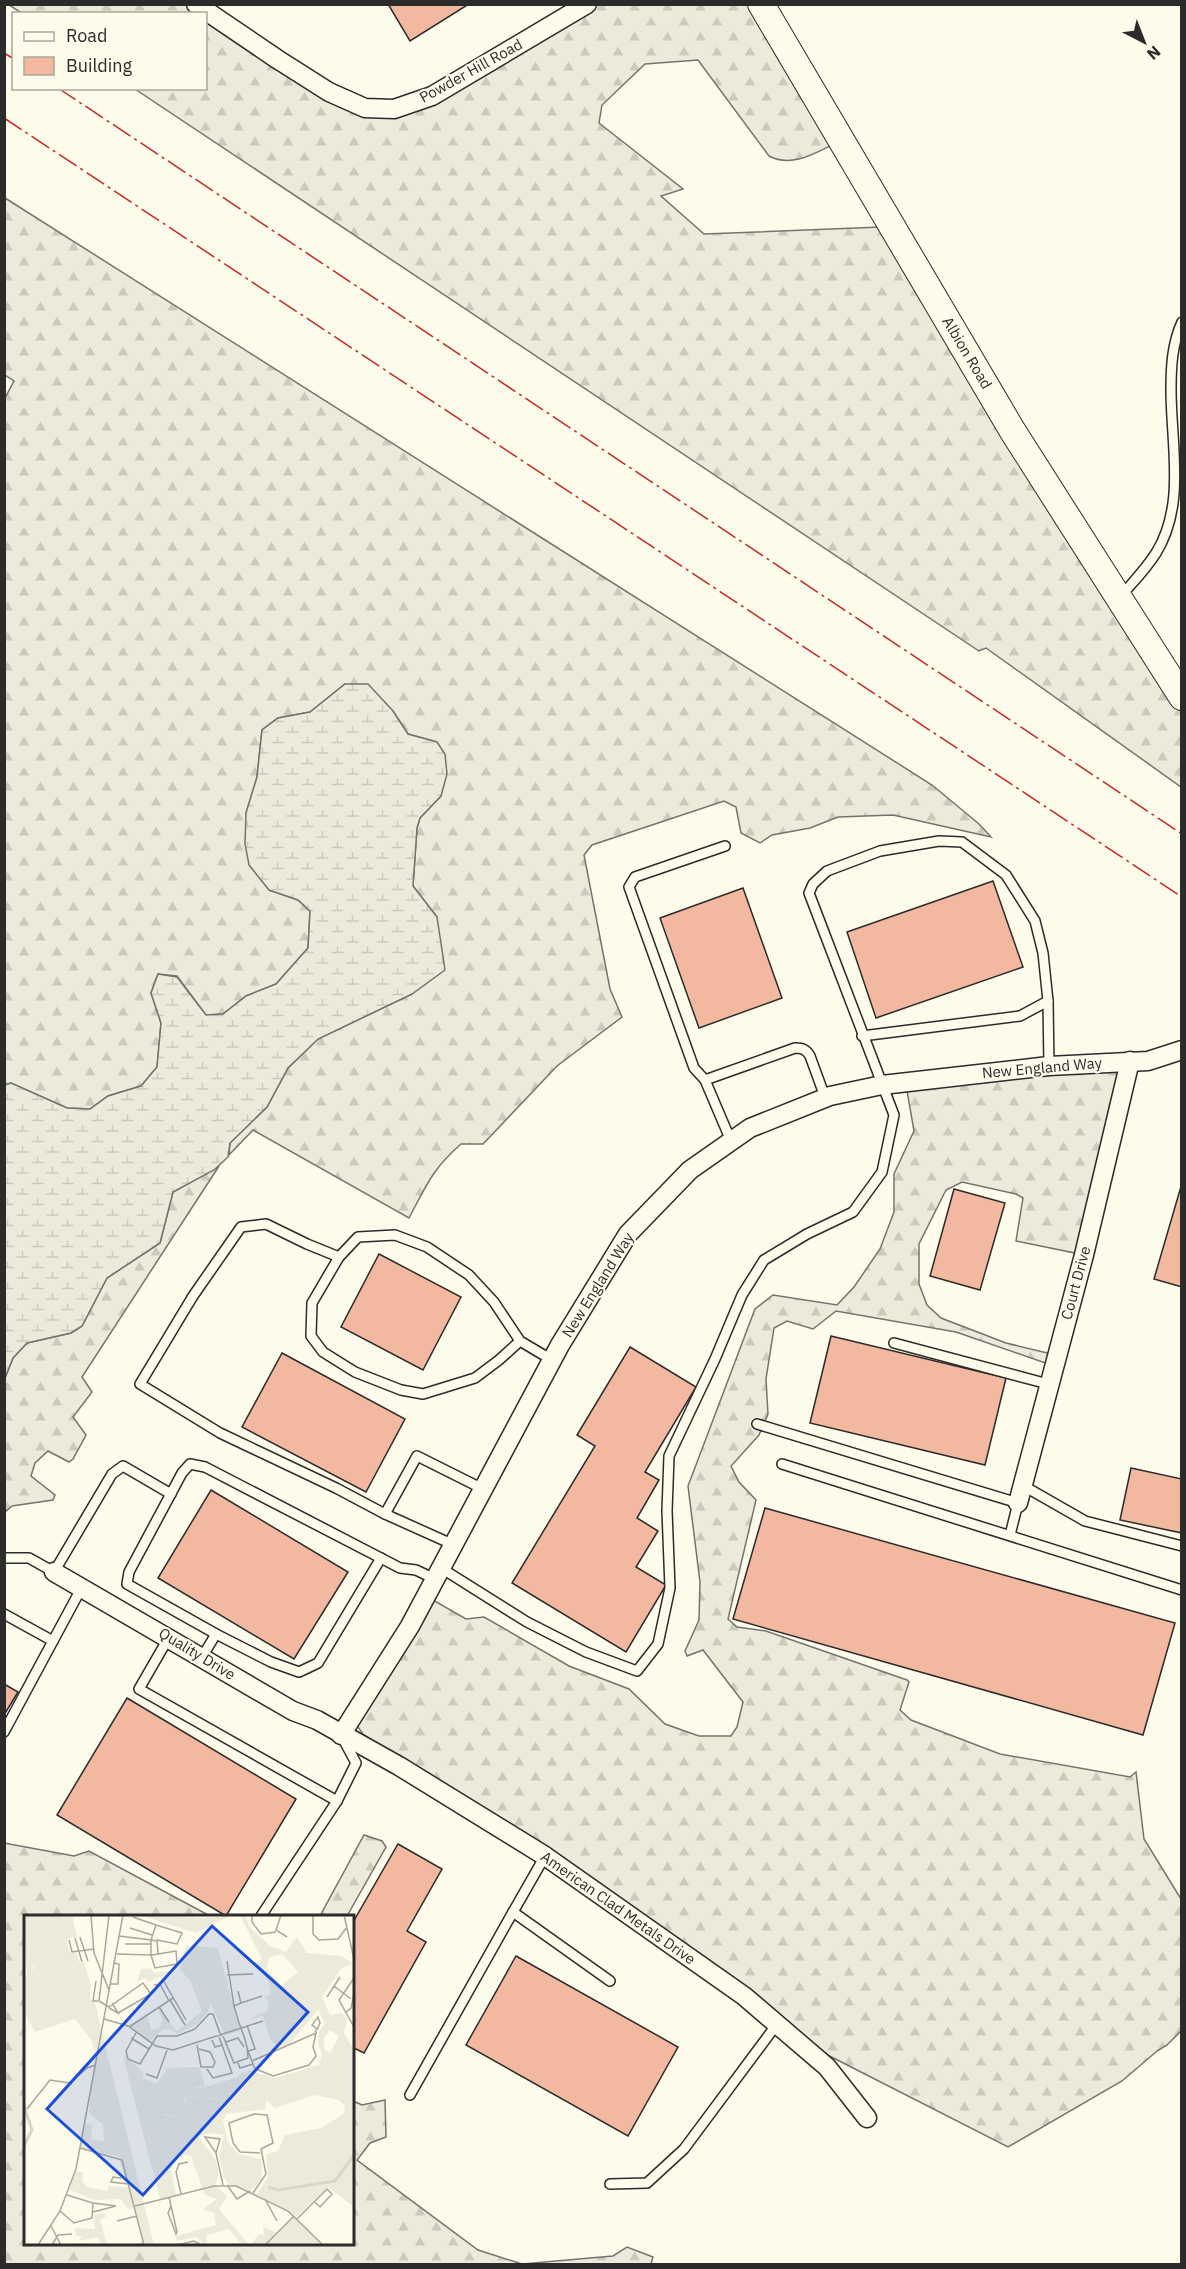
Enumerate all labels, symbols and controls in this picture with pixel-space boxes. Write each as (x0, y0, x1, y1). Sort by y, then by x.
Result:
legend (12, 12, 207, 90)
north arrow (1114, 12, 1174, 72)
text: Road (66, 24, 107, 47)
street label: Powder Hill Road (416, 34, 526, 107)
text: N (1143, 42, 1165, 64)
text: Building (66, 54, 133, 77)
street label: Albion Road (938, 313, 996, 392)
street label: New England Way (981, 1053, 1103, 1082)
street label: New England Way (558, 1228, 638, 1341)
street label: Court Drive (1057, 1244, 1094, 1322)
street label: Quality Drive (155, 1623, 239, 1684)
street label: American Clad Metals Drive (537, 1847, 699, 1968)
inset map (24, 1915, 354, 2245)

